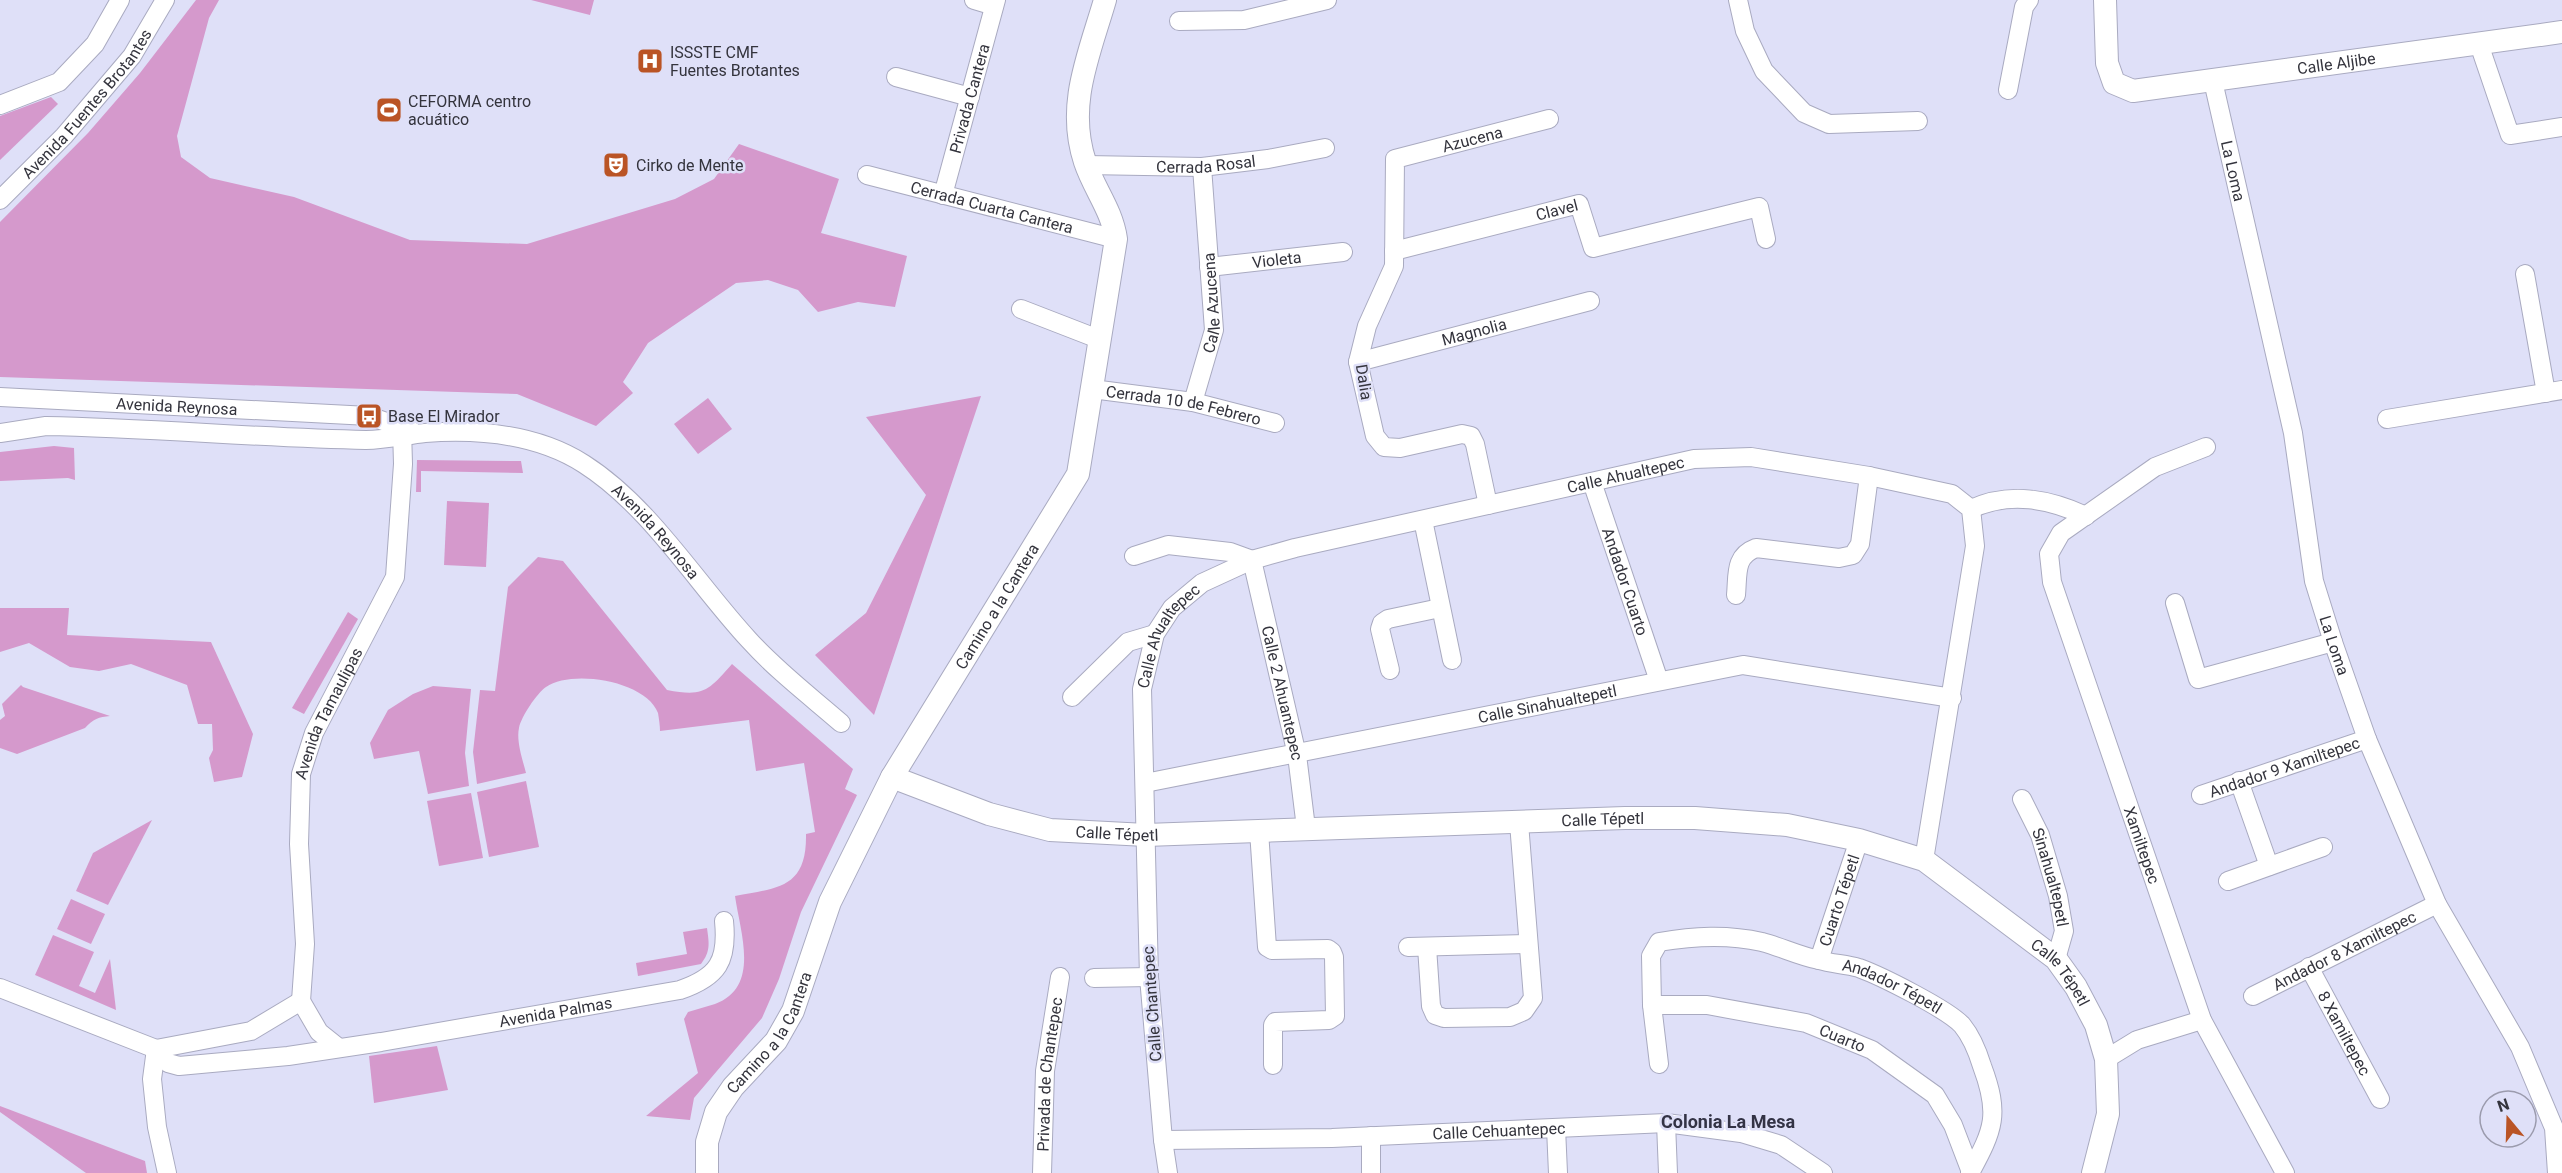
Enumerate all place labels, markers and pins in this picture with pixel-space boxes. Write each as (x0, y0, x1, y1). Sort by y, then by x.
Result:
place label: ISSSTE CMF Fuentes Brotantes (670, 43, 800, 80)
hospital icon: ISSSTE CMF Fuentes Brotantes (635, 46, 665, 76)
place label: CEFORMA centro acuático (408, 92, 531, 129)
sports icon: CEFORMA centro acuático (374, 95, 404, 125)
theatre icon: Cirko de Mente (601, 150, 631, 180)
place label: Cirko de Mente (636, 156, 743, 175)
bus stop icon: Base El Mirador (354, 401, 384, 431)
place label: Base El Mirador (388, 407, 500, 426)

